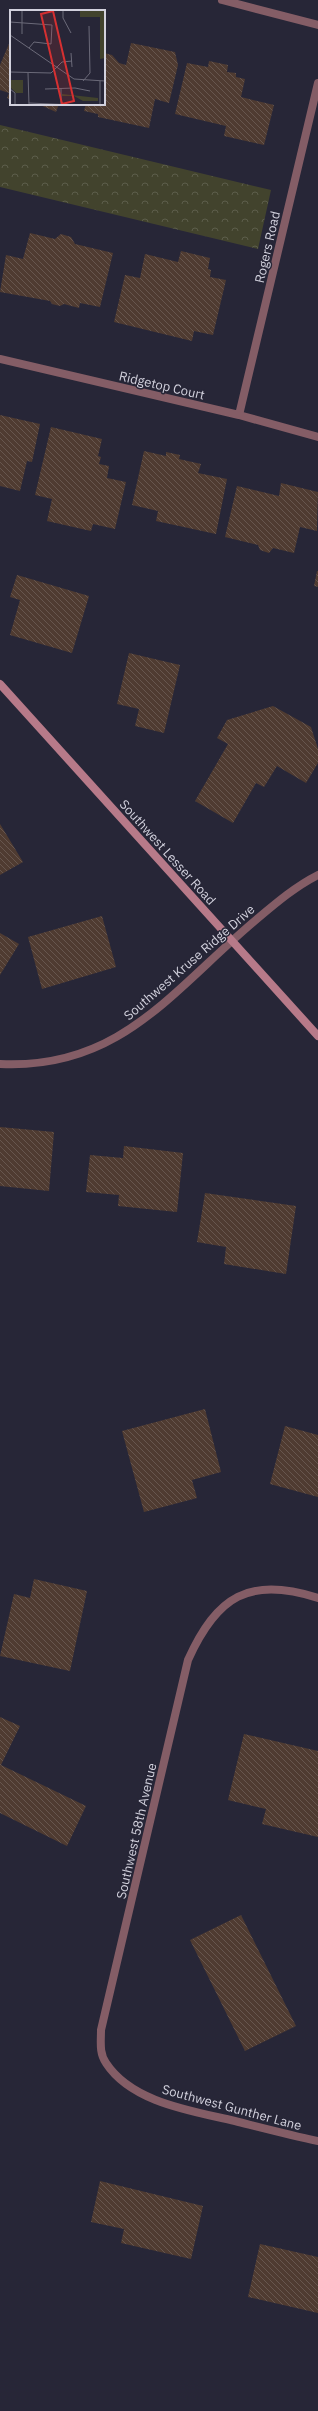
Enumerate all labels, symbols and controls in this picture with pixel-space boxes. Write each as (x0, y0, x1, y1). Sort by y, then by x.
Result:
inset map (10, 10, 105, 105)
street label: Rogers Road (251, 209, 284, 285)
street label: Ridgetop Court (117, 367, 206, 404)
street label: Southwest Lesser Road (116, 796, 219, 909)
street label: Southwest Kruse Ridge Drive (120, 901, 258, 1024)
street label: Southwest 58th Avenue (113, 1761, 160, 1901)
street label: Southwest Gunther Lane (160, 2081, 303, 2134)

